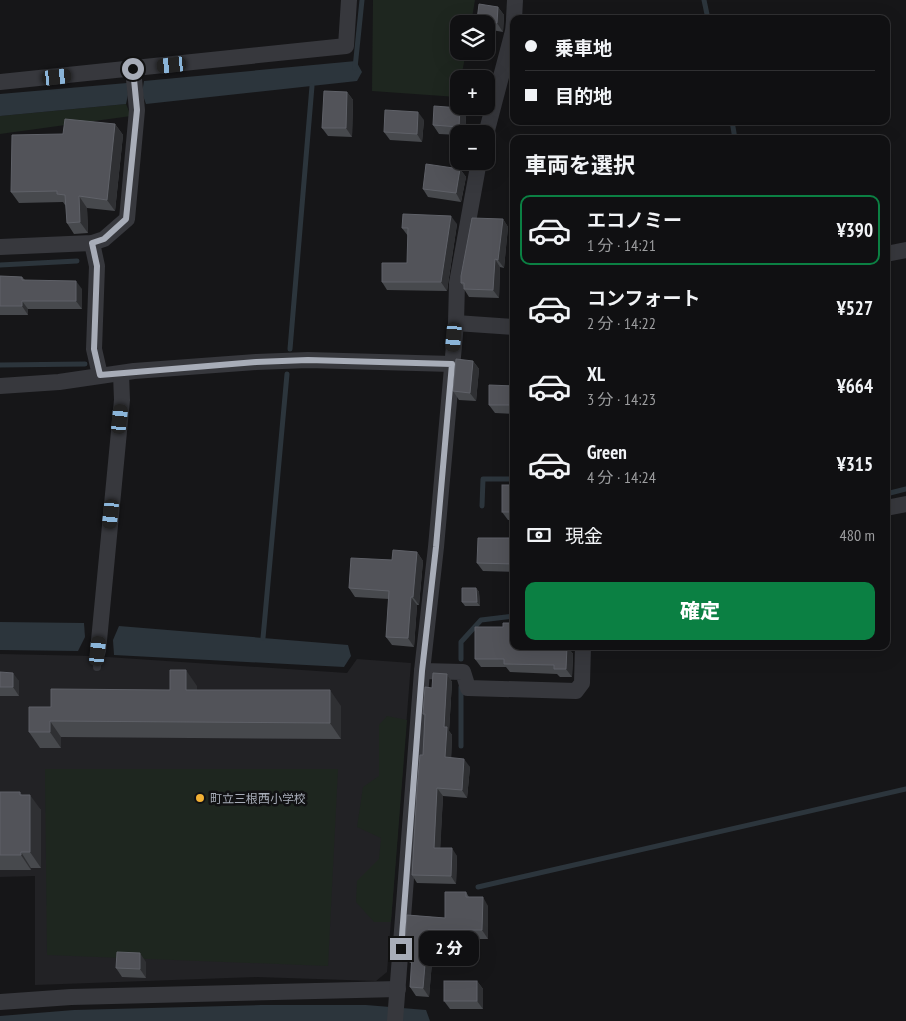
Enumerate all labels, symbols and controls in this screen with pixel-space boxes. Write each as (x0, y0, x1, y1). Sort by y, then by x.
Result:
map controls (450, 15, 495, 170)
button: layers (450, 15, 495, 60)
text: 乗車地 (555, 36, 612, 60)
car (156, 56, 187, 74)
route start (122, 58, 144, 80)
car (41, 68, 72, 86)
button: + (450, 70, 495, 115)
text: 目的地 (555, 84, 612, 108)
button: − (450, 125, 495, 170)
text: 車両を選択 (525, 151, 635, 179)
icon: car (527, 208, 572, 253)
text: エコノミー (587, 208, 682, 232)
text: ¥390 (837, 218, 873, 242)
text: 1 分 · 14:21 (587, 235, 656, 255)
icon: car (527, 286, 572, 331)
text: コンフォート (587, 286, 700, 310)
text: ¥527 (837, 296, 873, 320)
text: 2 分 · 14:22 (587, 313, 656, 333)
car (445, 321, 462, 353)
text: XL (587, 362, 605, 386)
icon: car (527, 364, 572, 409)
text: ¥664 (837, 374, 873, 398)
text: 3 分 · 14:23 (587, 389, 656, 409)
car (110, 403, 129, 435)
text: Green (587, 440, 627, 464)
icon: car (527, 442, 572, 487)
text: ¥315 (837, 452, 873, 476)
text: 4 分 · 14:24 (587, 467, 656, 487)
car (101, 498, 120, 530)
icon: cash (525, 521, 553, 549)
text: 現金 (565, 524, 603, 548)
text: 480 m (840, 525, 875, 545)
button: 確定 (525, 582, 875, 640)
car (88, 635, 107, 667)
place label: 町立三根西小学校 (210, 791, 306, 806)
marker: 町立三根西小学校 (194, 792, 206, 804)
callout: 2 分 (418, 932, 478, 966)
route end (390, 938, 412, 960)
text: 2 分 (436, 938, 462, 958)

